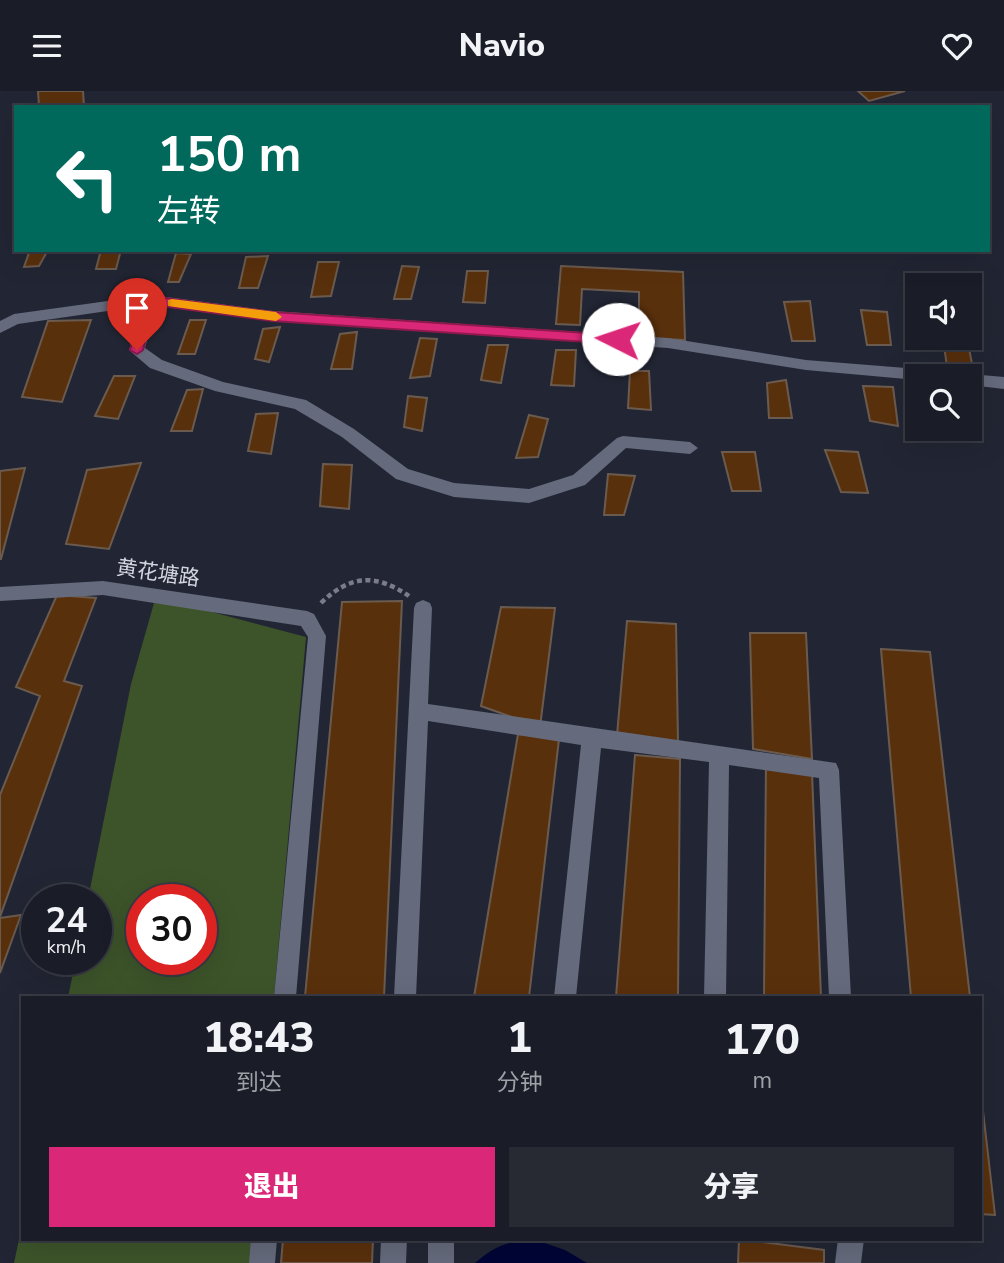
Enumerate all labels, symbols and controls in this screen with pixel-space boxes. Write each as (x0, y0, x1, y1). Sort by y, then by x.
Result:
text: Navio (459, 24, 545, 67)
icon: menu (28, 27, 66, 65)
icon: heart (938, 27, 976, 65)
text: 150 m (157, 121, 301, 188)
icon: left (42, 133, 133, 224)
text: 左转 (157, 190, 221, 233)
map controls (905, 273, 982, 441)
button: sound (905, 273, 982, 350)
pin (107, 278, 167, 350)
icon: arrive (118, 289, 156, 327)
position arrow (581, 302, 655, 376)
button: search (905, 364, 982, 441)
street label: 黄花塘路 (114, 553, 202, 593)
speed limit sign: 30 (126, 884, 217, 975)
text: 24 (45, 897, 88, 944)
text: km/h (47, 935, 86, 959)
text: 18:43 (203, 1010, 315, 1067)
text: 1 (507, 1010, 532, 1067)
text: 170 (724, 1012, 800, 1069)
text: m (752, 1065, 772, 1096)
text: 到达 (236, 1067, 282, 1098)
text: 分钟 (497, 1067, 543, 1098)
button: 退出 (49, 1147, 495, 1227)
button: 分享 (509, 1147, 954, 1227)

